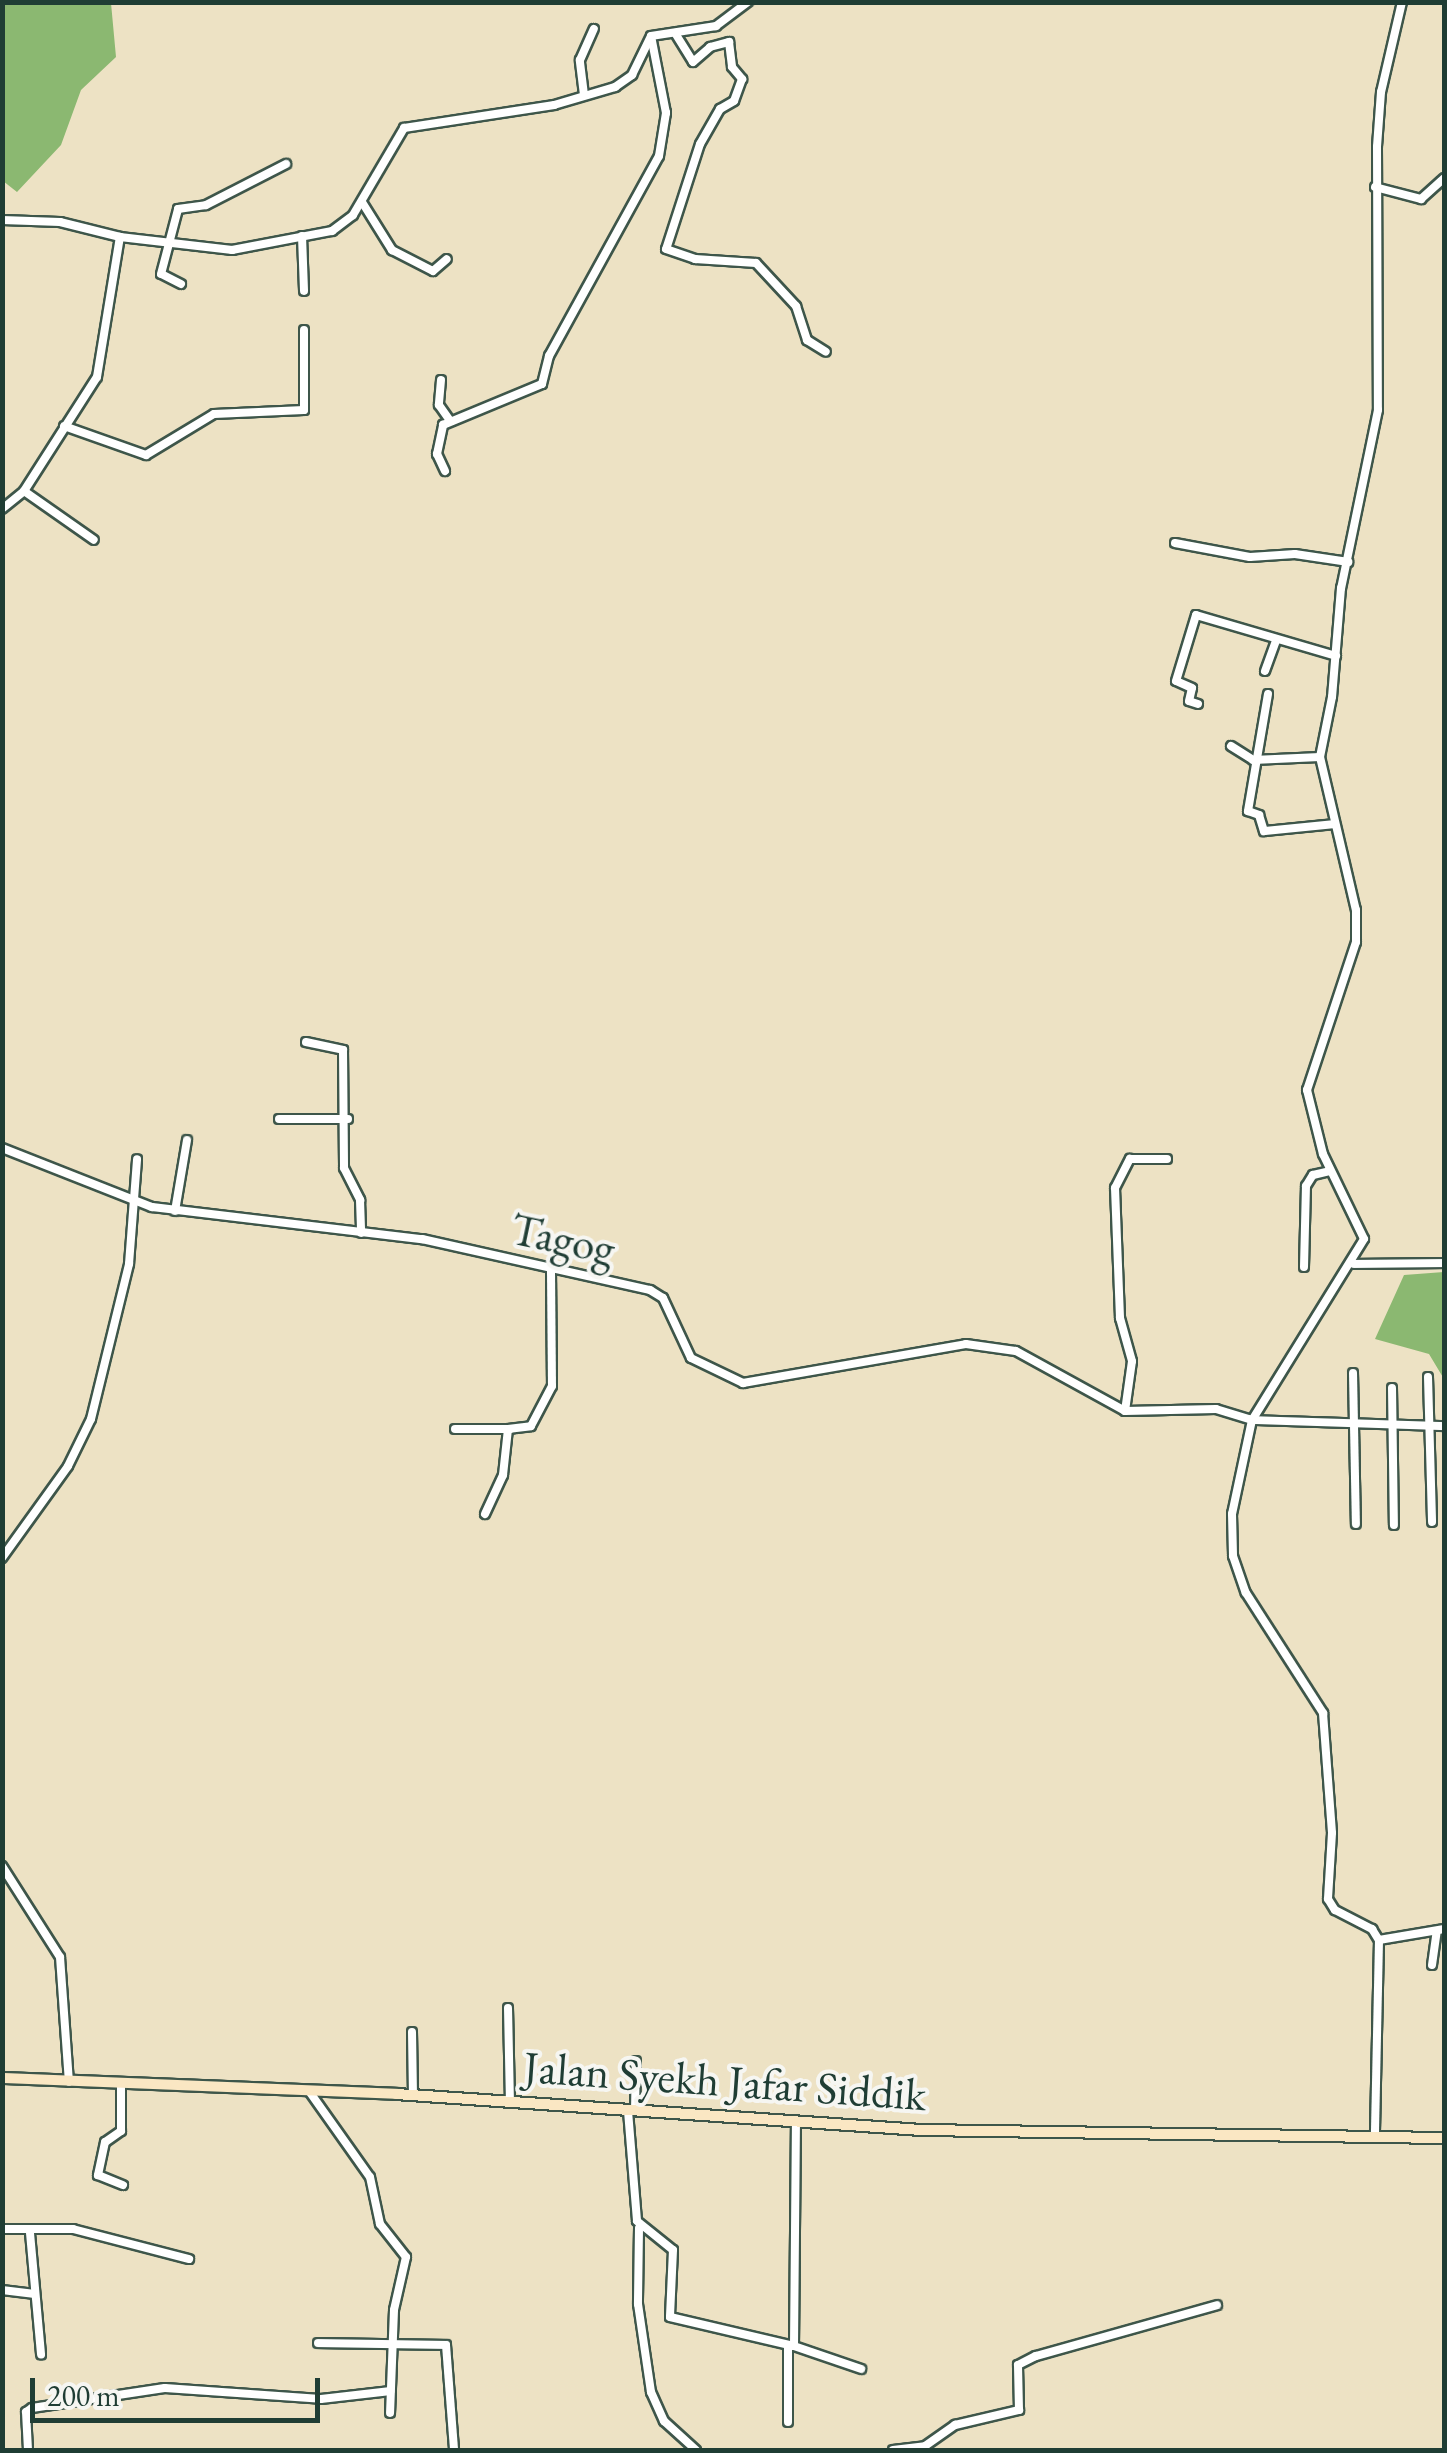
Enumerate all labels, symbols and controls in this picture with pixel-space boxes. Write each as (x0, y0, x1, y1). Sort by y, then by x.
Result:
street label: Tagog (506, 1202, 620, 1276)
street label: Jalan Syekh Jafar Siddik (522, 2040, 928, 2122)
scale bar (35, 2358, 325, 2420)
text: 200 m (47, 2376, 120, 2415)

